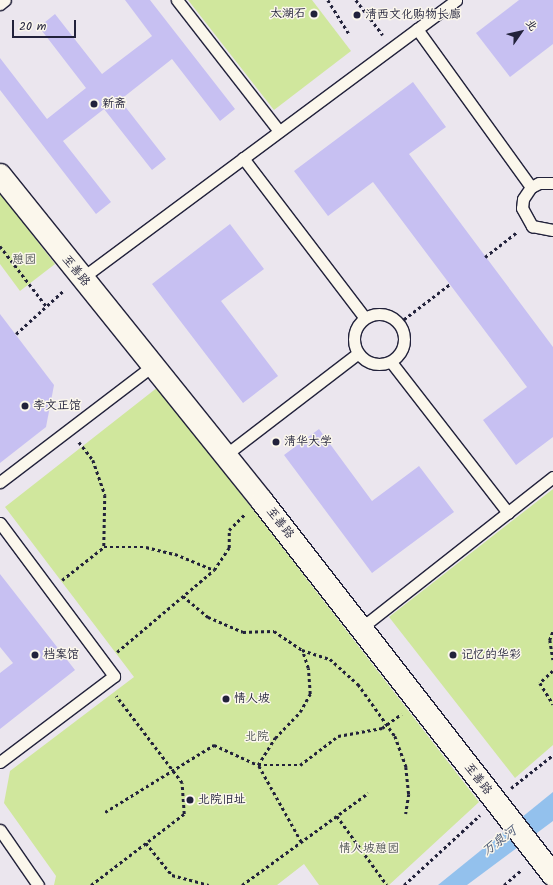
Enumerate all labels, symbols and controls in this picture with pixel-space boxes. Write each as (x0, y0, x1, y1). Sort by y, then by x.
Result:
place label: 太湖石 (270, 7, 306, 21)
place label: 清西文化购物长廊 (365, 8, 461, 22)
marker: 太湖石 (309, 9, 319, 19)
marker: 清西文化购物长廊 (352, 10, 362, 20)
scale bar (14, 12, 78, 38)
north arrow (501, 12, 541, 52)
text: 北 (520, 16, 541, 35)
text: 20 m (19, 17, 46, 36)
place label: 新斋 (102, 97, 126, 111)
marker: 新斋 (89, 99, 99, 109)
street label: 至善路 (59, 252, 93, 290)
park label: 憩园 (12, 253, 36, 267)
place label: 李文正馆 (33, 399, 81, 413)
marker: 李文正馆 (20, 401, 30, 411)
place label: 清华大学 (284, 435, 332, 449)
marker: 清华大学 (271, 437, 281, 447)
street label: 至善路 (263, 504, 297, 542)
place label: 档案馆 (43, 648, 79, 662)
place label: 记忆的华彩 (461, 648, 521, 662)
marker: 档案馆 (30, 650, 40, 660)
marker: 记忆的华彩 (448, 650, 458, 660)
place label: 情人坡 (234, 692, 270, 706)
marker: 情人坡 (221, 694, 231, 704)
park label: 北院 (245, 730, 269, 744)
street label: 至善路 (461, 760, 495, 798)
place label: 北院旧址 (198, 793, 246, 807)
marker: 北院旧址 (185, 795, 195, 805)
water label: 万泉河 (480, 824, 520, 860)
park label: 情人坡憩园 (339, 842, 399, 856)

